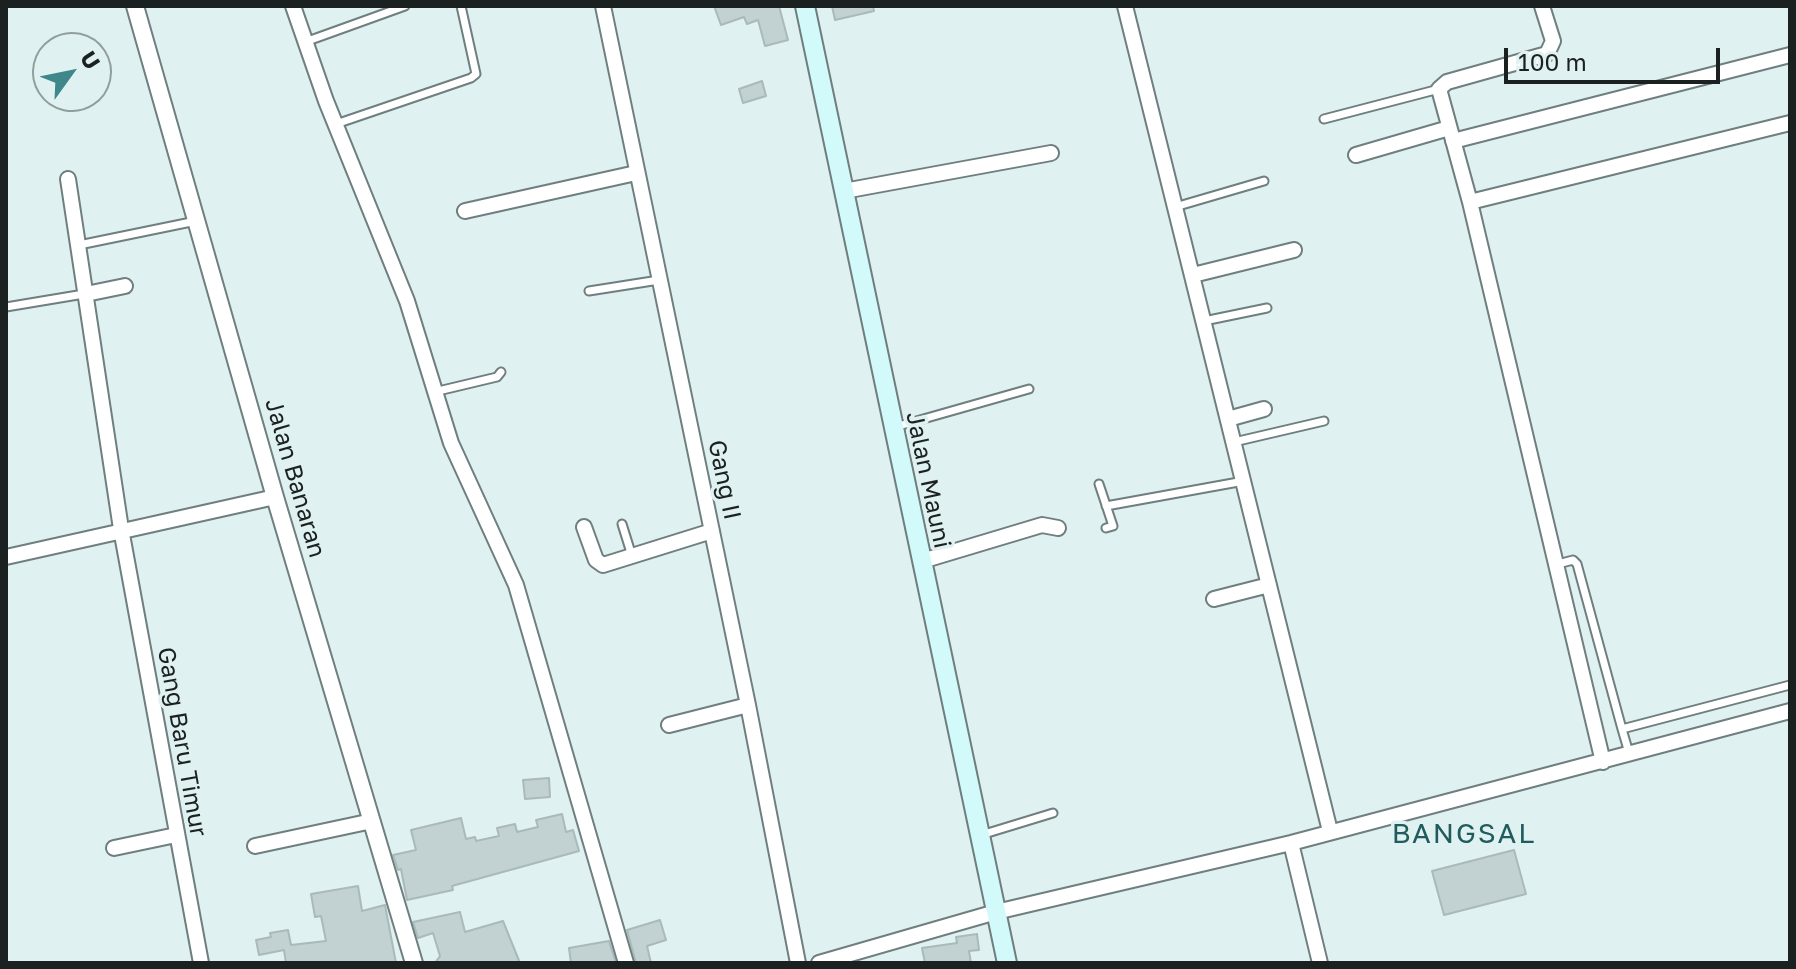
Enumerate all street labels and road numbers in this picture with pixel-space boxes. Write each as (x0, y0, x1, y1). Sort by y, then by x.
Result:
street label: Jalan Banaran (259, 395, 331, 561)
street label: Jalan Mauni (899, 409, 957, 551)
street label: Gang II (701, 437, 747, 523)
street label: Gang Baru Timur (151, 645, 213, 839)

